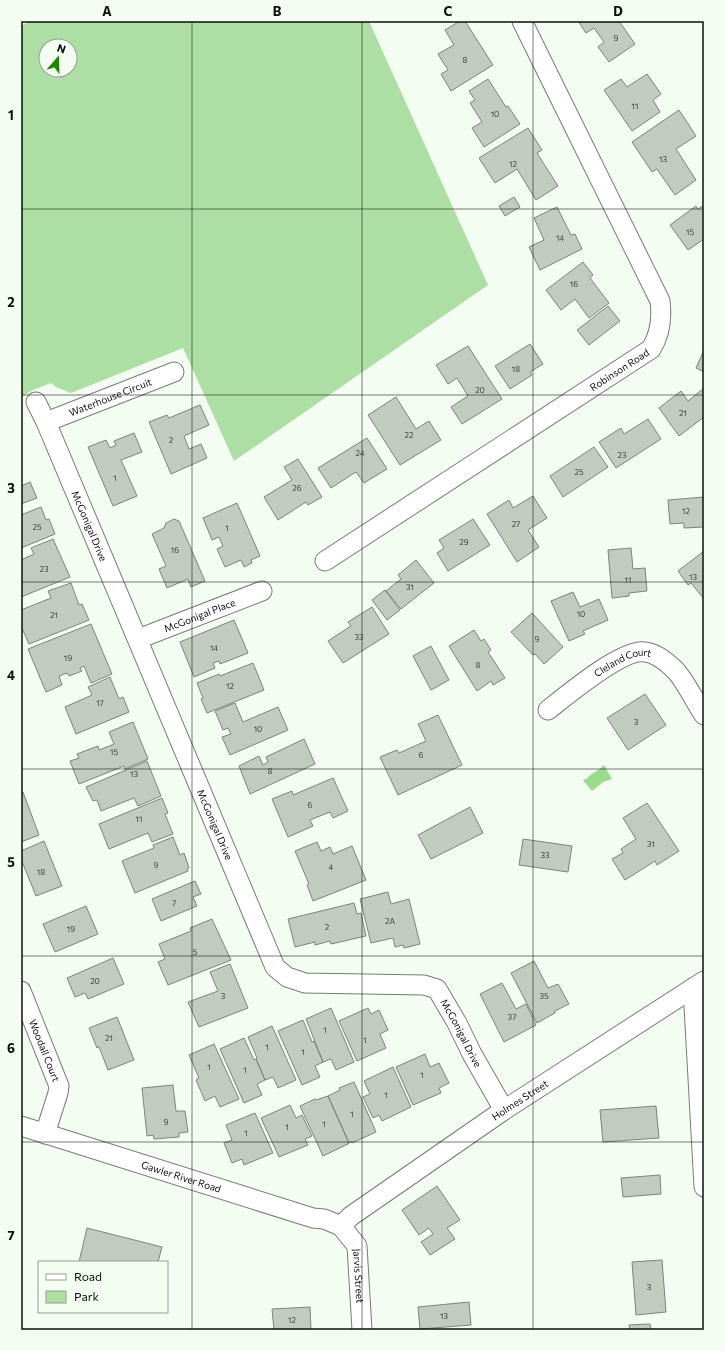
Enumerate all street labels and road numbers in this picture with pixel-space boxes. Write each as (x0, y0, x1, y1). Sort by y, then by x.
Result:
street label: Robinson Road (587, 346, 651, 393)
street label: Waterhouse Circuit (67, 375, 153, 418)
street label: McGonigal Drive (69, 489, 110, 563)
street label: McGonigal Place (162, 596, 237, 634)
street label: Cleland Court (591, 646, 653, 679)
street label: McGonigal Drive (195, 787, 235, 862)
street label: McGonigal Drive (438, 997, 484, 1069)
street label: Woodall Court (27, 1018, 63, 1083)
street label: Holmes Street (489, 1077, 550, 1123)
street label: Gawler River Road (140, 1158, 223, 1195)
street label: Jarvis Street (351, 1248, 366, 1303)

